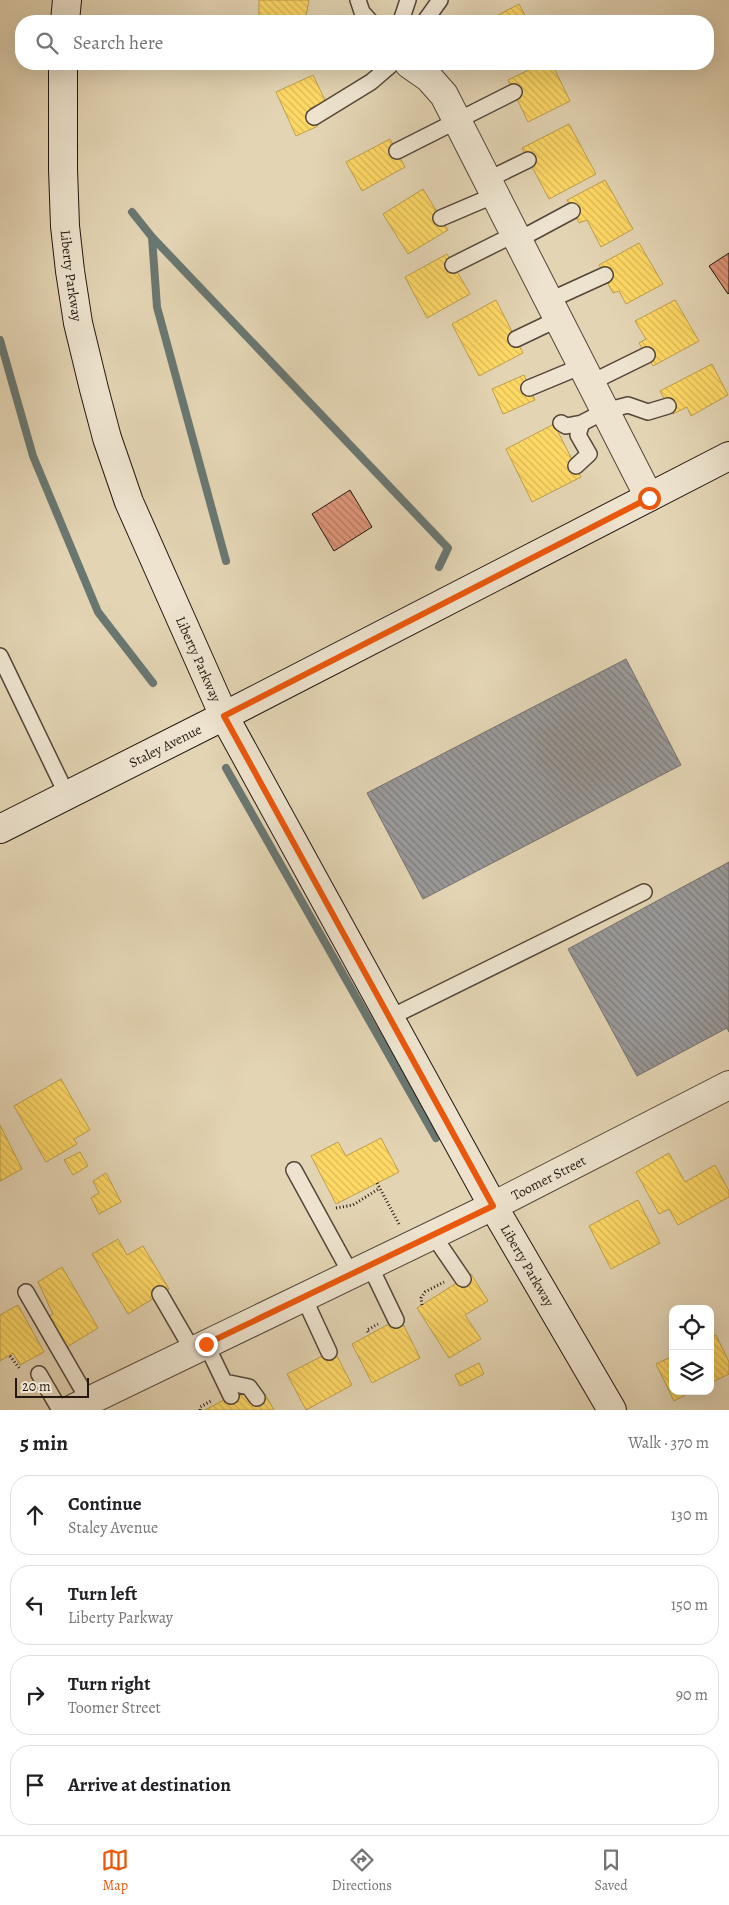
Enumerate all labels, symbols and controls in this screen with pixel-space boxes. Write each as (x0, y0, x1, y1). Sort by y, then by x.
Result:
search box (15, 15, 714, 70)
icon: search (33, 29, 61, 57)
text: Search here (73, 30, 163, 56)
street label: Liberty Parkway (55, 229, 87, 323)
route start (638, 487, 661, 510)
street label: Liberty Parkway (171, 613, 226, 706)
street label: Staley Avenue (126, 720, 205, 772)
street label: Toomer Street (508, 1151, 590, 1205)
street label: Liberty Parkway (496, 1221, 559, 1311)
map controls (669, 1305, 714, 1395)
button: locate (669, 1305, 714, 1350)
route end (195, 1333, 218, 1356)
button: layers (669, 1350, 714, 1395)
scale bar (15, 1375, 89, 1398)
text: 20 m (22, 1377, 51, 1396)
text: 5 min (20, 1429, 68, 1457)
text: Walk · 370 m (628, 1432, 709, 1454)
text: Continue (68, 1491, 142, 1517)
icon: ahead (21, 1501, 49, 1529)
text: 130 m (671, 1504, 708, 1526)
text: Staley Avenue (68, 1517, 158, 1539)
text: Turn left (68, 1581, 137, 1607)
icon: left (21, 1591, 49, 1619)
text: 150 m (671, 1594, 708, 1616)
text: Liberty Parkway (68, 1607, 173, 1629)
text: Turn right (68, 1671, 150, 1697)
icon: right (21, 1681, 49, 1709)
text: 90 m (676, 1684, 708, 1706)
text: Toomer Street (68, 1697, 161, 1719)
icon: arrive (21, 1771, 49, 1799)
text: Arrive at destination (68, 1772, 231, 1798)
tab: Map (101, 1846, 129, 1895)
tab: Directions (332, 1846, 392, 1895)
tab: Saved (595, 1846, 628, 1895)

